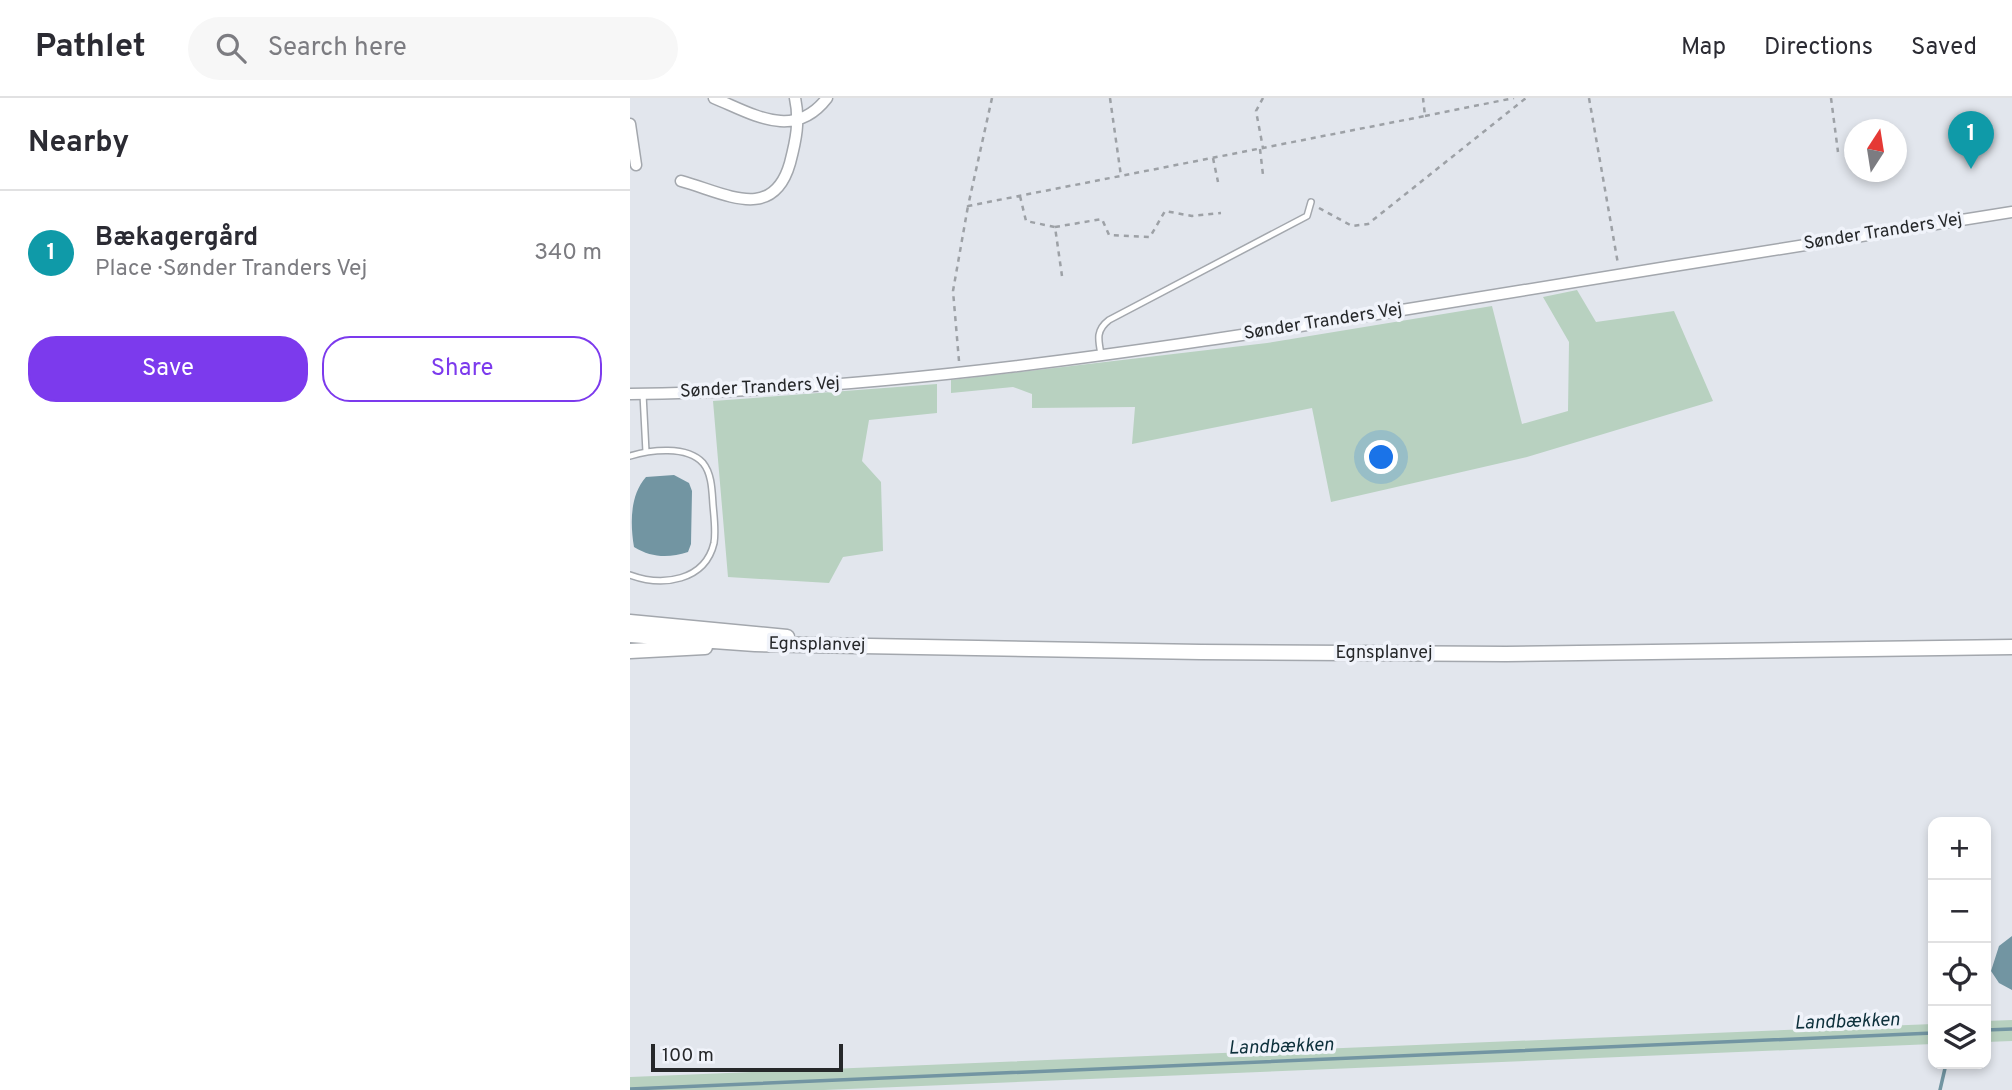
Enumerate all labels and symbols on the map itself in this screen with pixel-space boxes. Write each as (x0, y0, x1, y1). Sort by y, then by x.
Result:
pin: 1 (1948, 111, 1994, 169)
north arrow (1844, 119, 1907, 182)
street label: Sønder Tranders Vej (1802, 208, 1964, 256)
street label: Sønder Tranders Vej (1242, 298, 1404, 346)
street label: Sønder Tranders Vej (679, 372, 841, 404)
your location (1364, 440, 1398, 474)
street label: Egnsplanvej (768, 633, 866, 657)
street label: Egnsplanvej (1335, 642, 1433, 665)
water label: Landbækken (1794, 1008, 1901, 1036)
water label: Landbækken (1228, 1033, 1335, 1061)
scale bar (651, 1041, 844, 1073)

